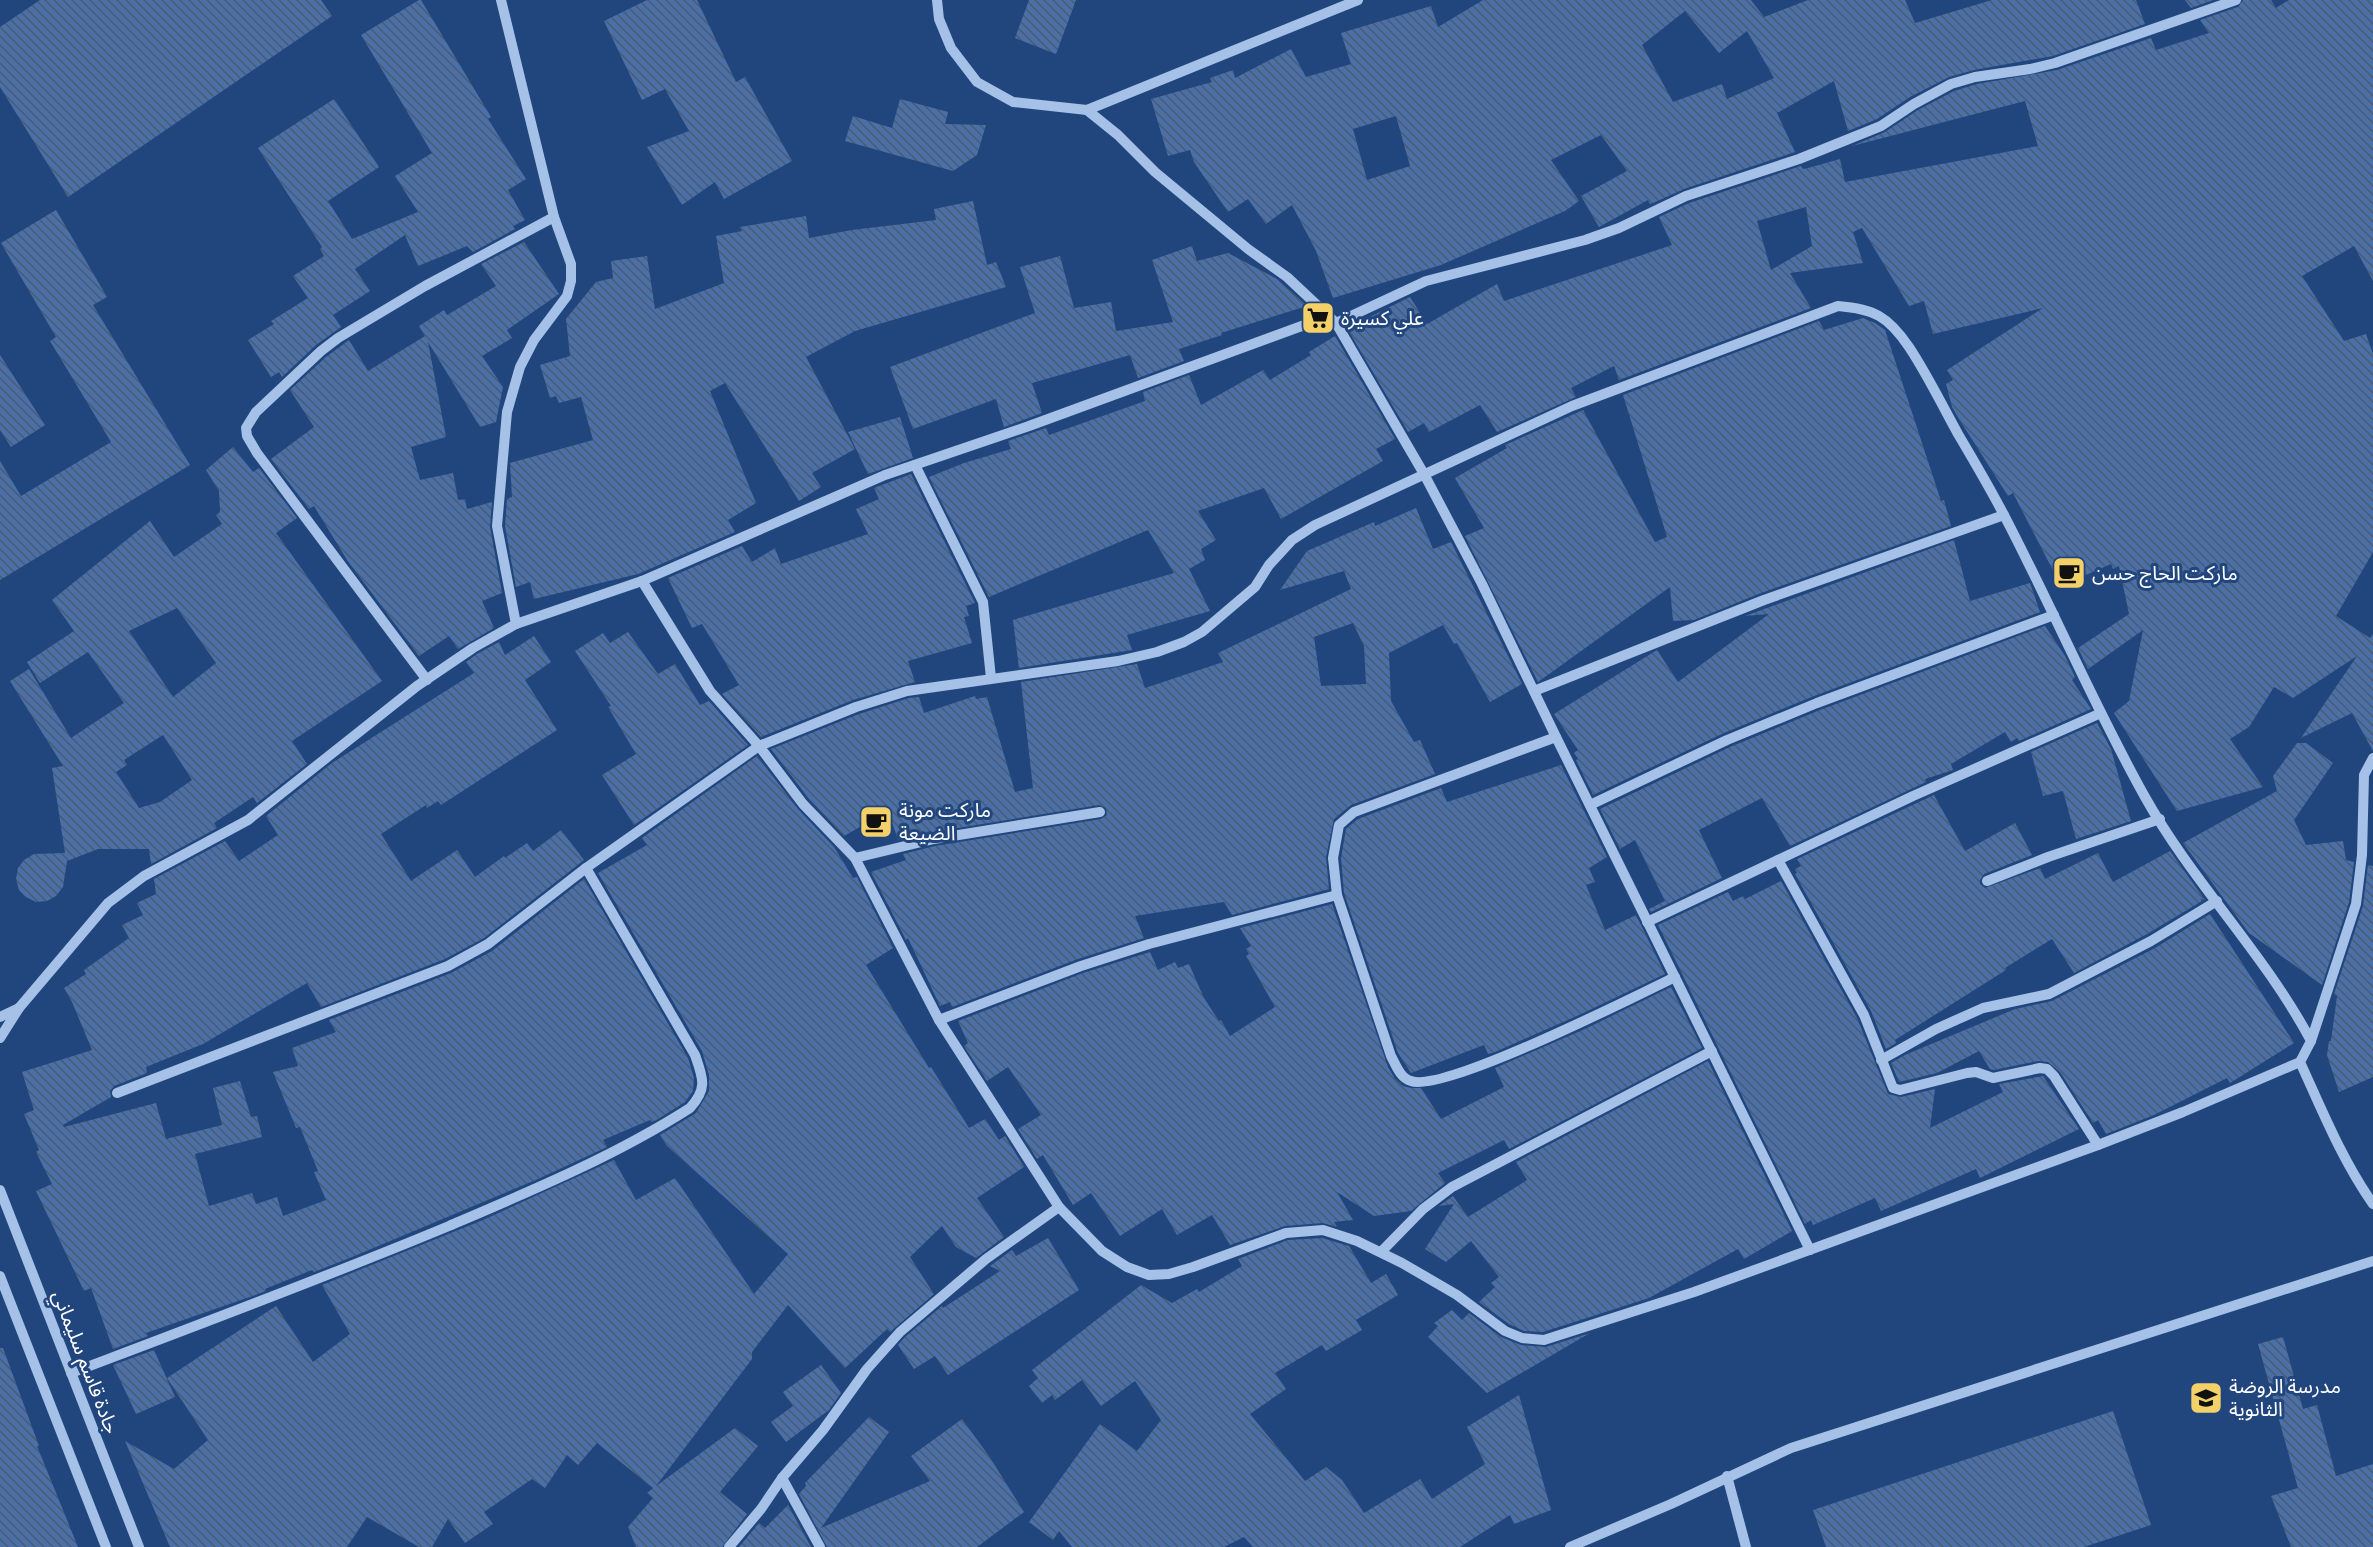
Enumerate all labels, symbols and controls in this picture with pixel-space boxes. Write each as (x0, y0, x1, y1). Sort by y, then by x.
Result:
supermarket icon: علي كسيرة (1300, 300, 1336, 336)
place label: علي كسيرة (1341, 304, 1424, 334)
cafe icon: ماركت الحاج حسن (2051, 555, 2087, 591)
place label: ماركت الحاج حسن (2092, 559, 2238, 588)
place label: ماركت مونة الضيعة (899, 796, 991, 846)
cafe icon: ماركت مونة الضيعة (858, 804, 894, 840)
street label: جادة قاسم سليماني (44, 1286, 126, 1438)
place label: مدرسة الروضة الثانوية (2229, 1372, 2341, 1422)
school or university icon: مدرسة الروضة الثانوية (2188, 1380, 2224, 1416)

